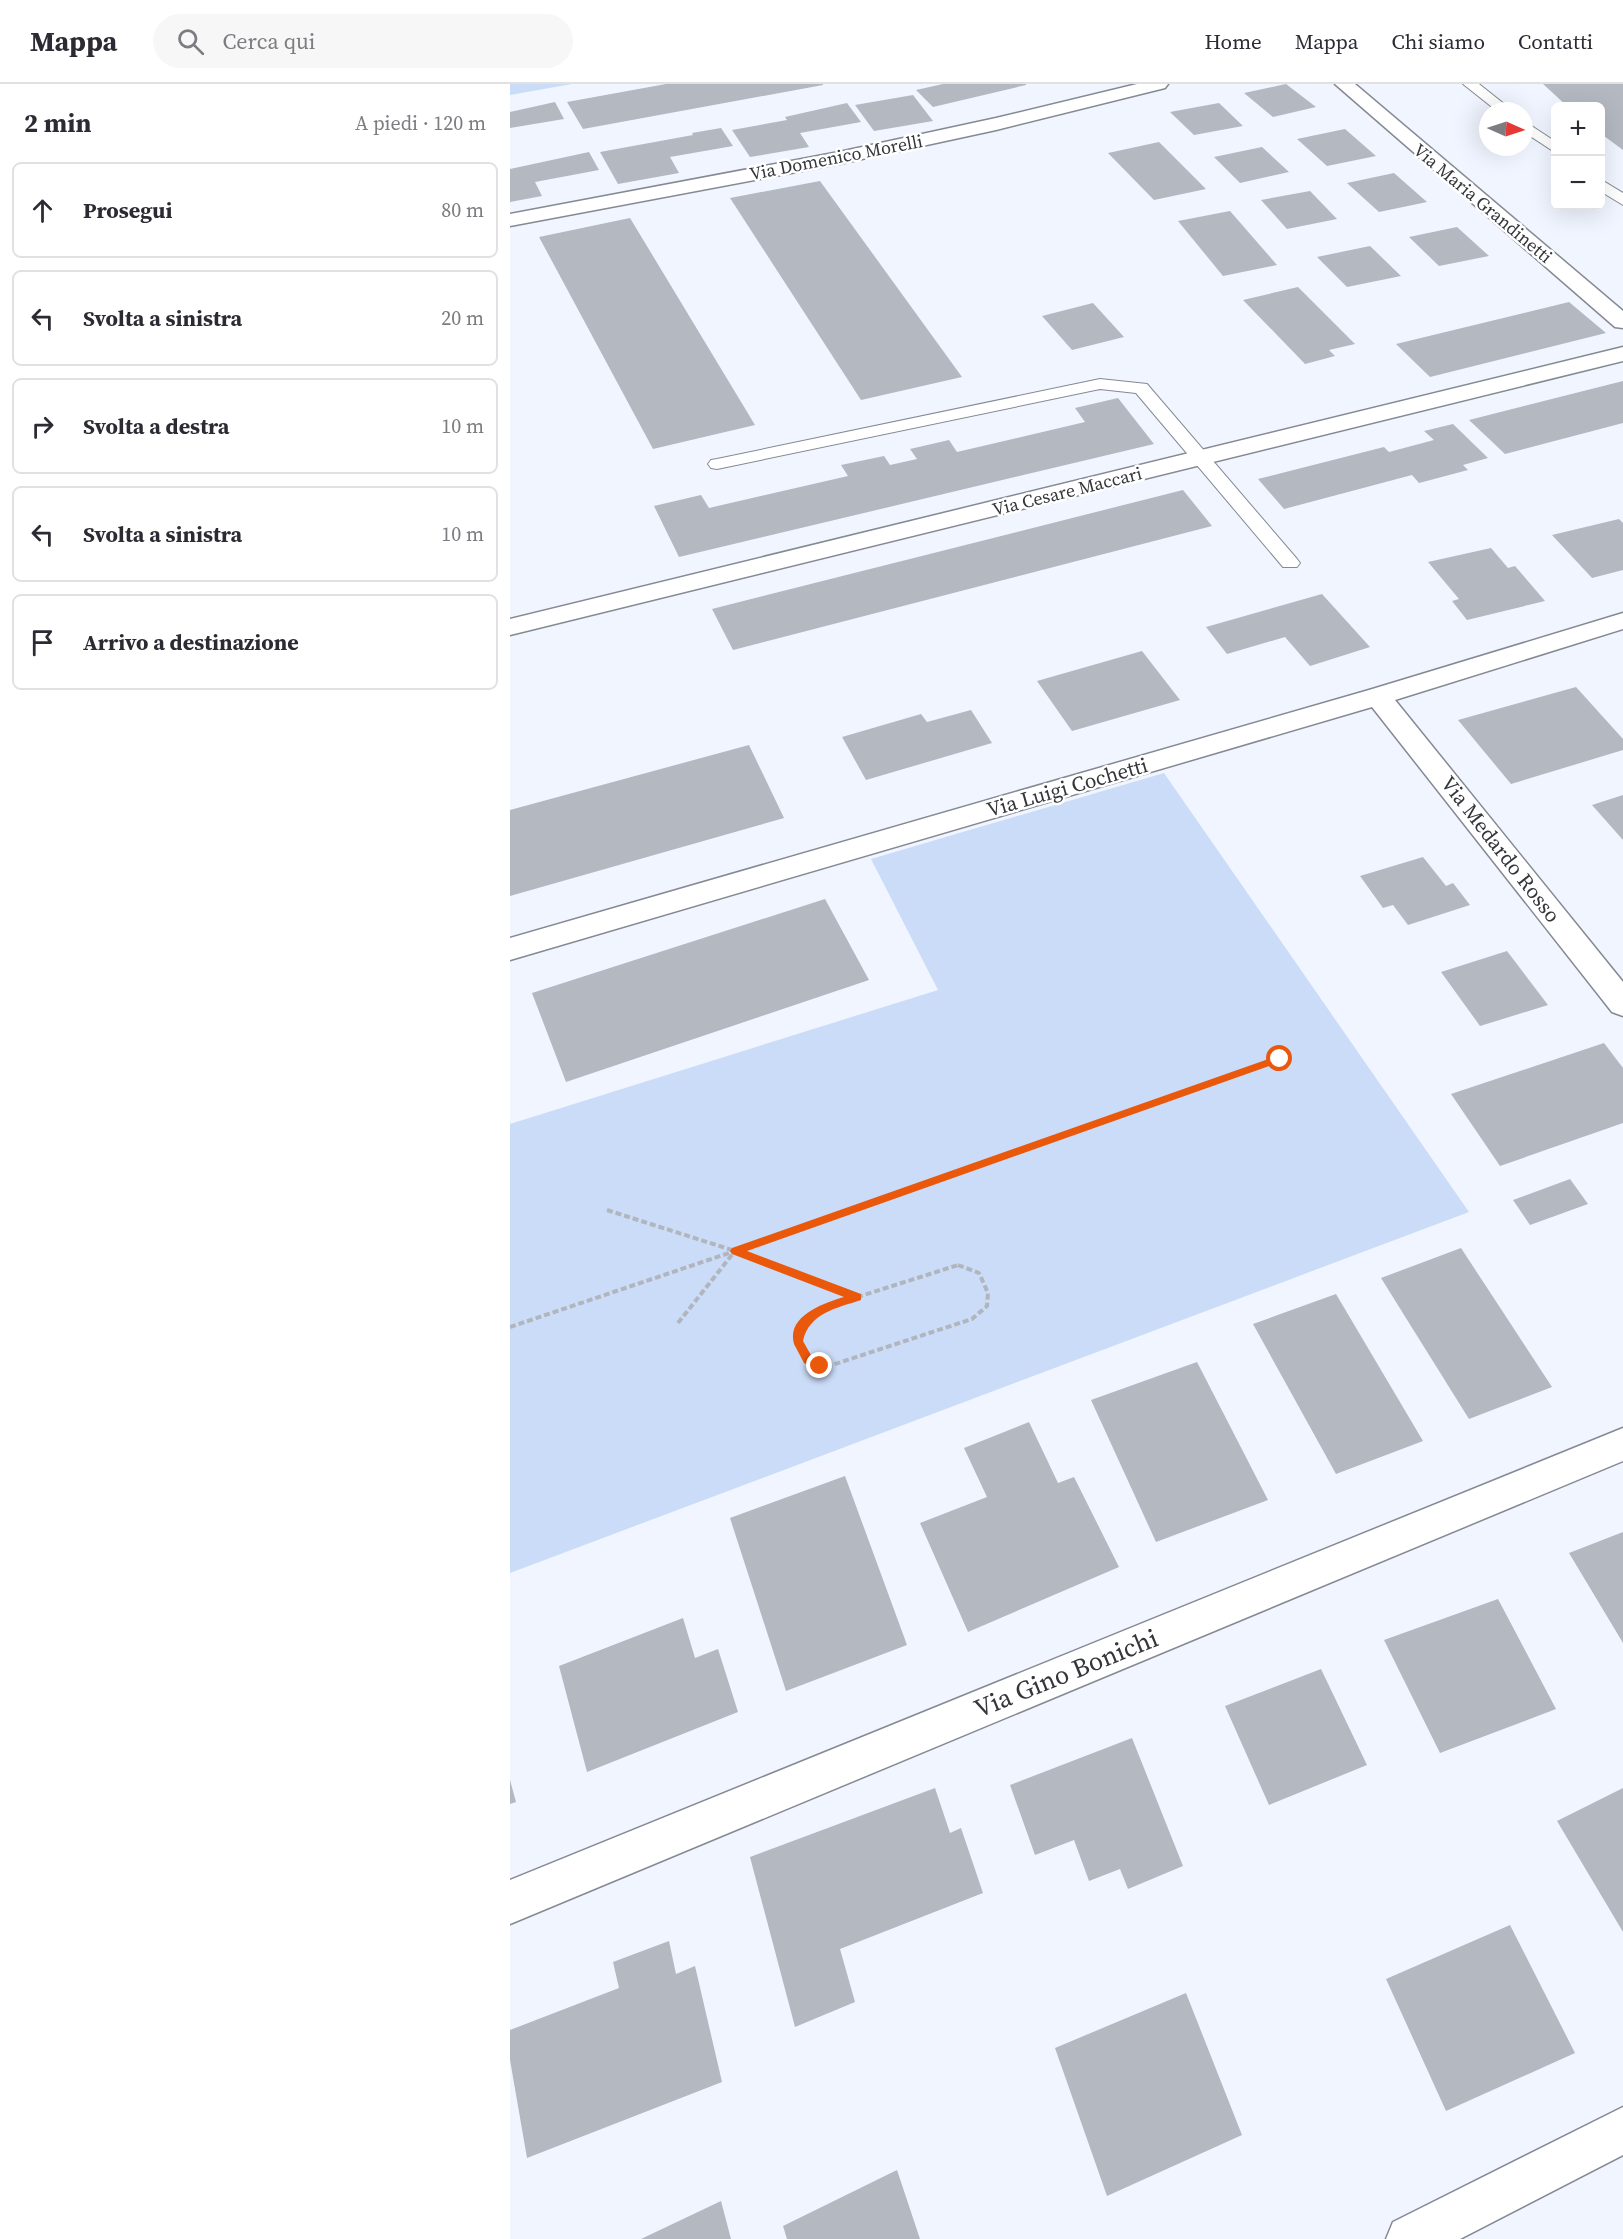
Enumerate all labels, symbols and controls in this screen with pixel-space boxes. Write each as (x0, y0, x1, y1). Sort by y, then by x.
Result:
search box (153, 14, 573, 68)
text: Mappa (30, 22, 117, 60)
icon: search (174, 25, 207, 58)
text: Cerca qui (222, 26, 315, 56)
text: Home (1204, 27, 1262, 56)
text: Mappa (1295, 27, 1359, 56)
text: Chi siamo (1392, 27, 1485, 56)
text: Contatti (1518, 27, 1593, 56)
north arrow (1479, 102, 1533, 156)
map controls (1551, 102, 1605, 210)
button: + (1551, 102, 1605, 156)
text: 2 min (24, 105, 91, 141)
text: A piedi · 120 m (355, 109, 486, 137)
street label: Via Domenico Morelli (747, 128, 925, 186)
street label: Via Maria Grandinetti (1408, 137, 1558, 269)
button: − (1551, 156, 1605, 210)
icon: ahead (26, 194, 59, 227)
text: Prosegui (83, 195, 172, 225)
text: 80 m (441, 196, 484, 224)
icon: left (26, 302, 59, 335)
text: Svolta a sinistra (83, 303, 242, 333)
text: 20 m (441, 304, 484, 332)
icon: right (26, 410, 59, 443)
text: Svolta a destra (83, 411, 229, 441)
text: 10 m (441, 412, 484, 440)
street label: Via Cesare Maccari (990, 460, 1144, 522)
icon: left (26, 518, 59, 551)
text: Svolta a sinistra (83, 519, 242, 549)
text: 10 m (441, 520, 484, 548)
icon: arrive (26, 626, 59, 659)
text: Arrivo a destinazione (83, 627, 299, 657)
street label: Via Luigi Cochetti (983, 750, 1151, 824)
street label: Via Medardo Rosso (1435, 770, 1567, 928)
route start (1266, 1045, 1292, 1071)
route end (806, 1352, 832, 1378)
street label: Via Gino Bonichi (969, 1620, 1163, 1726)

